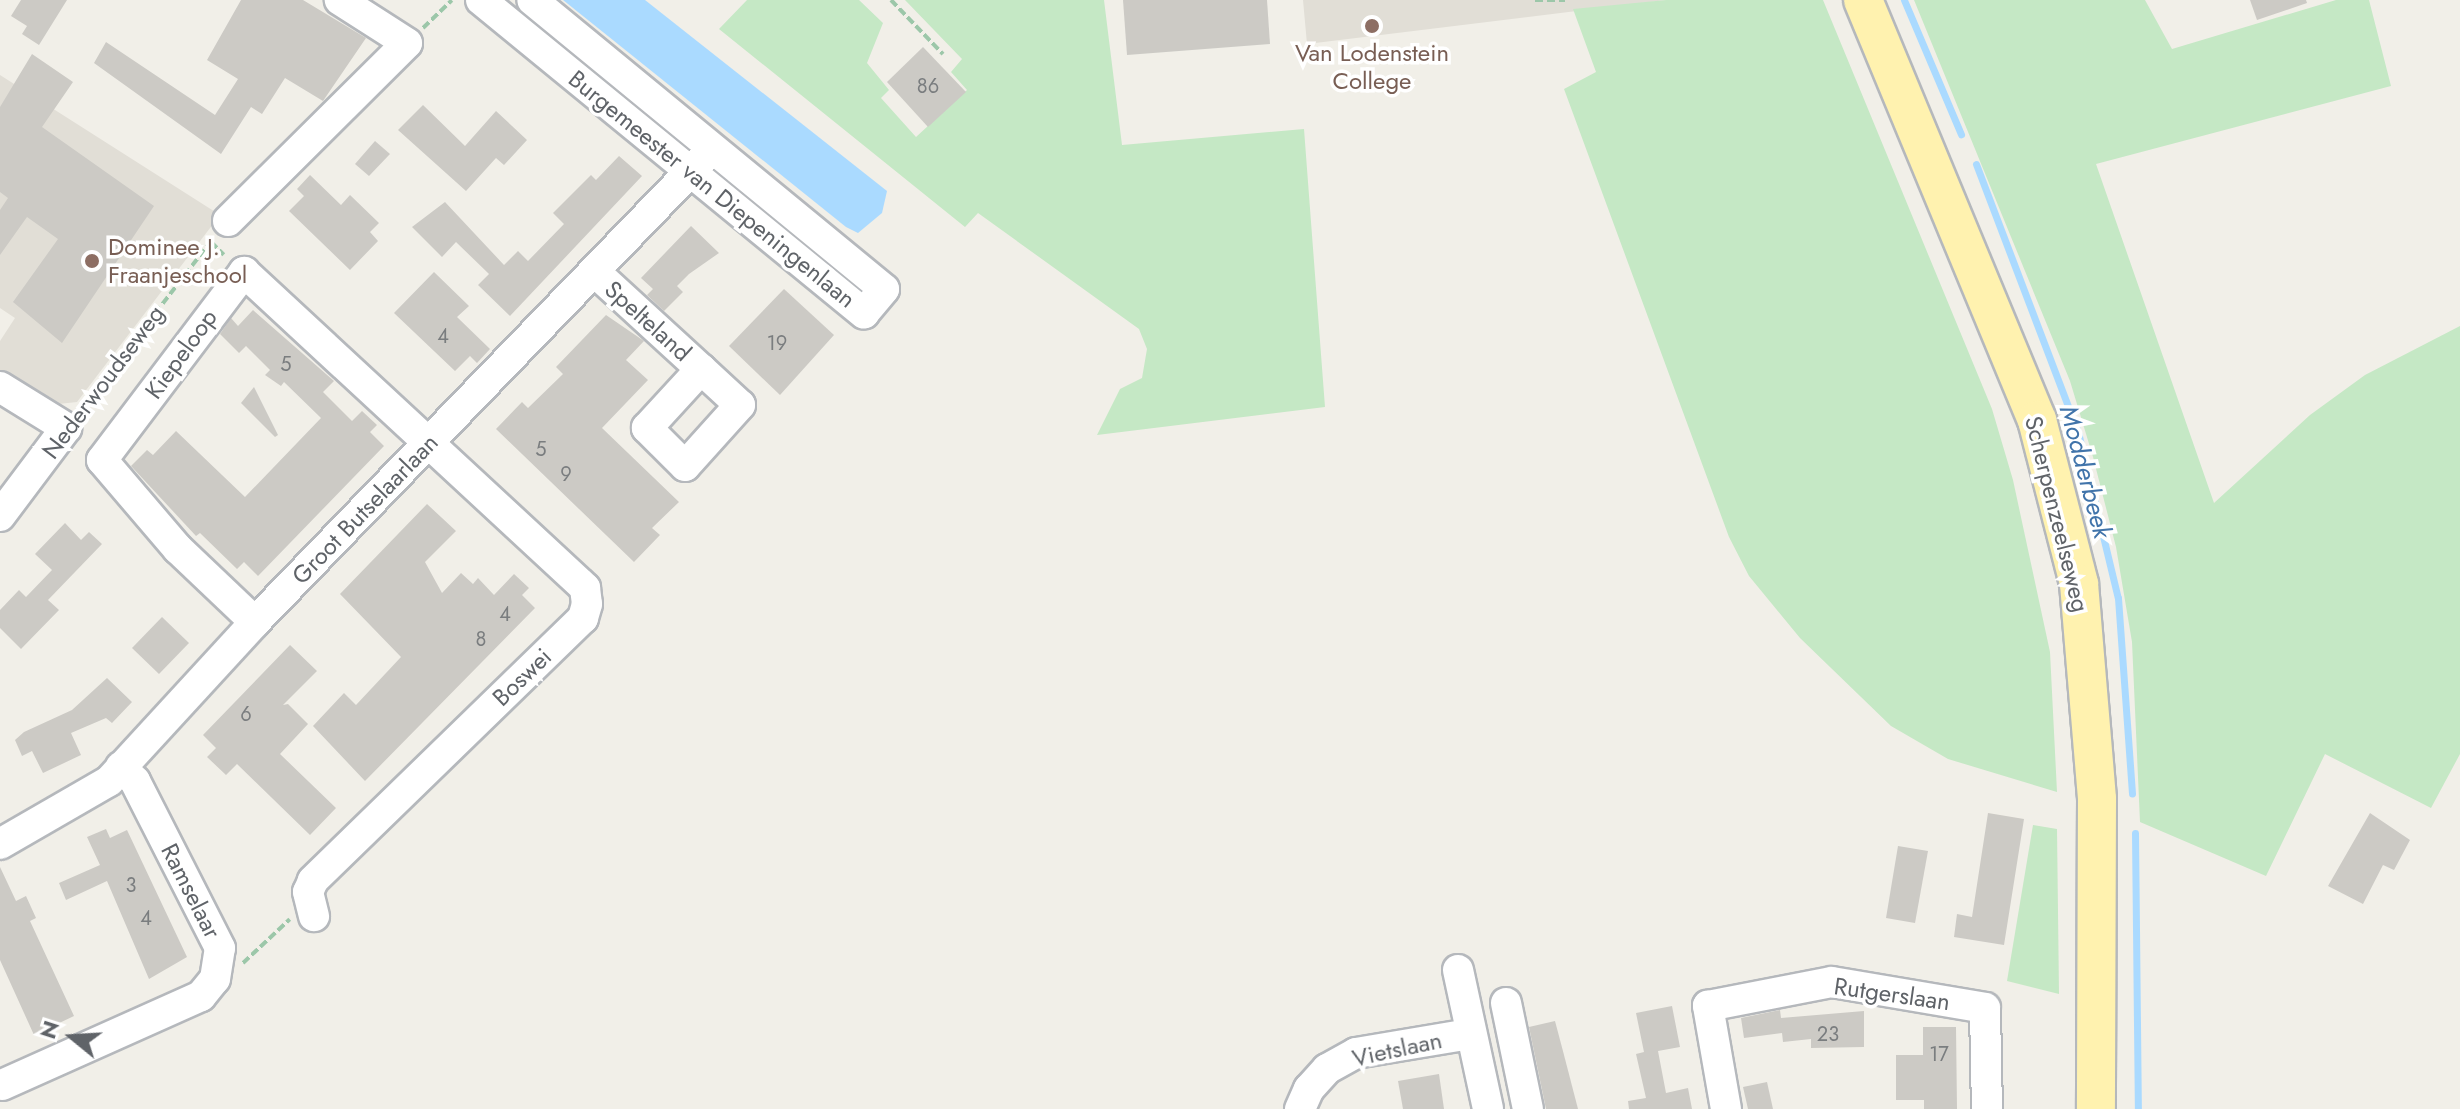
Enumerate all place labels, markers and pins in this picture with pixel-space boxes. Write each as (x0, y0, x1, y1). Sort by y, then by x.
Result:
marker: Van Lodenstein College (1363, 17, 1381, 35)
place label: Van Lodenstein College (1295, 39, 1449, 95)
place label: Dominee J. Fraanjeschool (108, 233, 247, 289)
marker: Dominee J. Fraanjeschool (83, 252, 101, 270)

